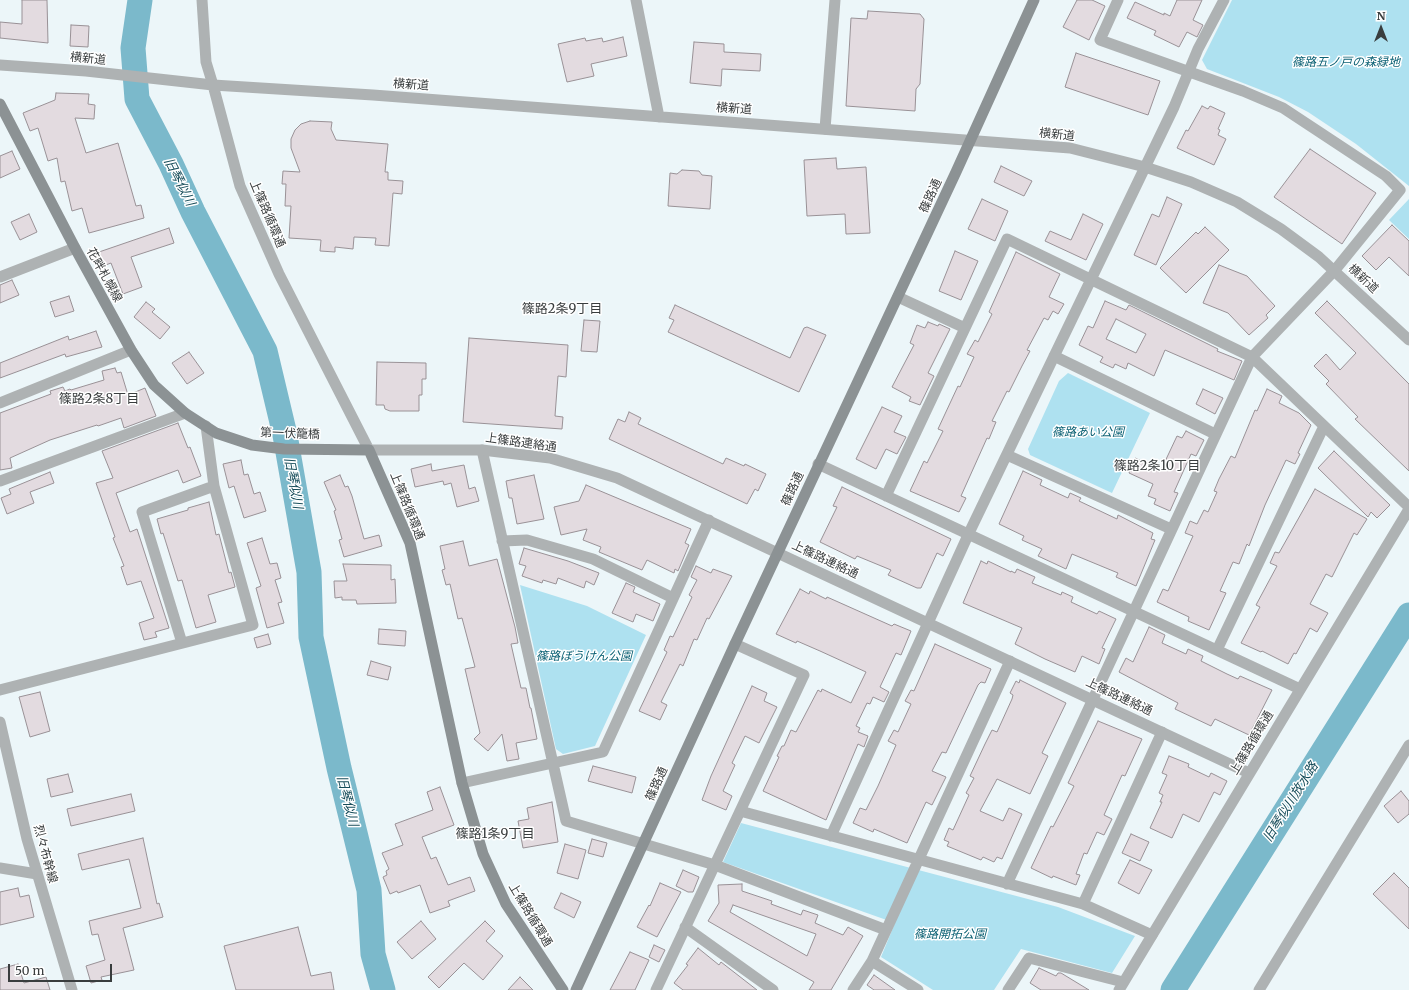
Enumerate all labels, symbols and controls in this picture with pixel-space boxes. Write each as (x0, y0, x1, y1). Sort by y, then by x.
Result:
north arrow (1361, 8, 1401, 48)
text: N (1377, 9, 1385, 23)
street label: 横新道 (69, 50, 107, 68)
park label: 篠路五ノ戸の森緑地 (1292, 56, 1400, 70)
street label: 横新道 (393, 77, 429, 93)
street label: 横新道 (716, 101, 752, 117)
street label: 横新道 (1038, 126, 1076, 144)
water label: 旧琴似川 (160, 155, 198, 209)
street label: 篠路通 (917, 177, 945, 215)
street label: 上篠路循環通 (246, 178, 288, 250)
street label: 花畔札幌線 (83, 245, 125, 305)
street label: 横新道 (1345, 261, 1381, 297)
district label: 篠路2条9丁目 (522, 301, 602, 317)
district label: 篠路2条8丁目 (59, 391, 139, 407)
street label: 第一伏籠橋 (260, 426, 320, 442)
park label: 篠路あい公園 (1052, 426, 1124, 440)
street label: 上篠路連絡通 (484, 431, 558, 455)
water label: 旧琴似川 (281, 456, 305, 510)
district label: 篠路2条10丁目 (1114, 458, 1200, 474)
street label: 上篠路循環通 (387, 470, 427, 542)
street label: 篠路通 (779, 470, 807, 508)
street label: 上篠路連絡通 (789, 538, 861, 582)
park label: 篠路ぼうけん公園 (536, 650, 632, 664)
street label: 上篠路連絡通 (1083, 675, 1155, 719)
street label: 上篠路循環通 (1227, 708, 1277, 778)
water label: 旧琴似川放水路 (1260, 759, 1322, 845)
street label: 篠路通 (643, 765, 671, 803)
water label: 旧琴似川 (333, 774, 361, 828)
street label: 烈々布幹線 (30, 823, 60, 885)
district label: 篠路1条9丁目 (456, 826, 534, 842)
street label: 上篠路循環通 (505, 880, 555, 950)
park label: 篠路開拓公園 (914, 928, 986, 942)
scale bar (10, 956, 114, 982)
text: 50 m (15, 963, 44, 978)

